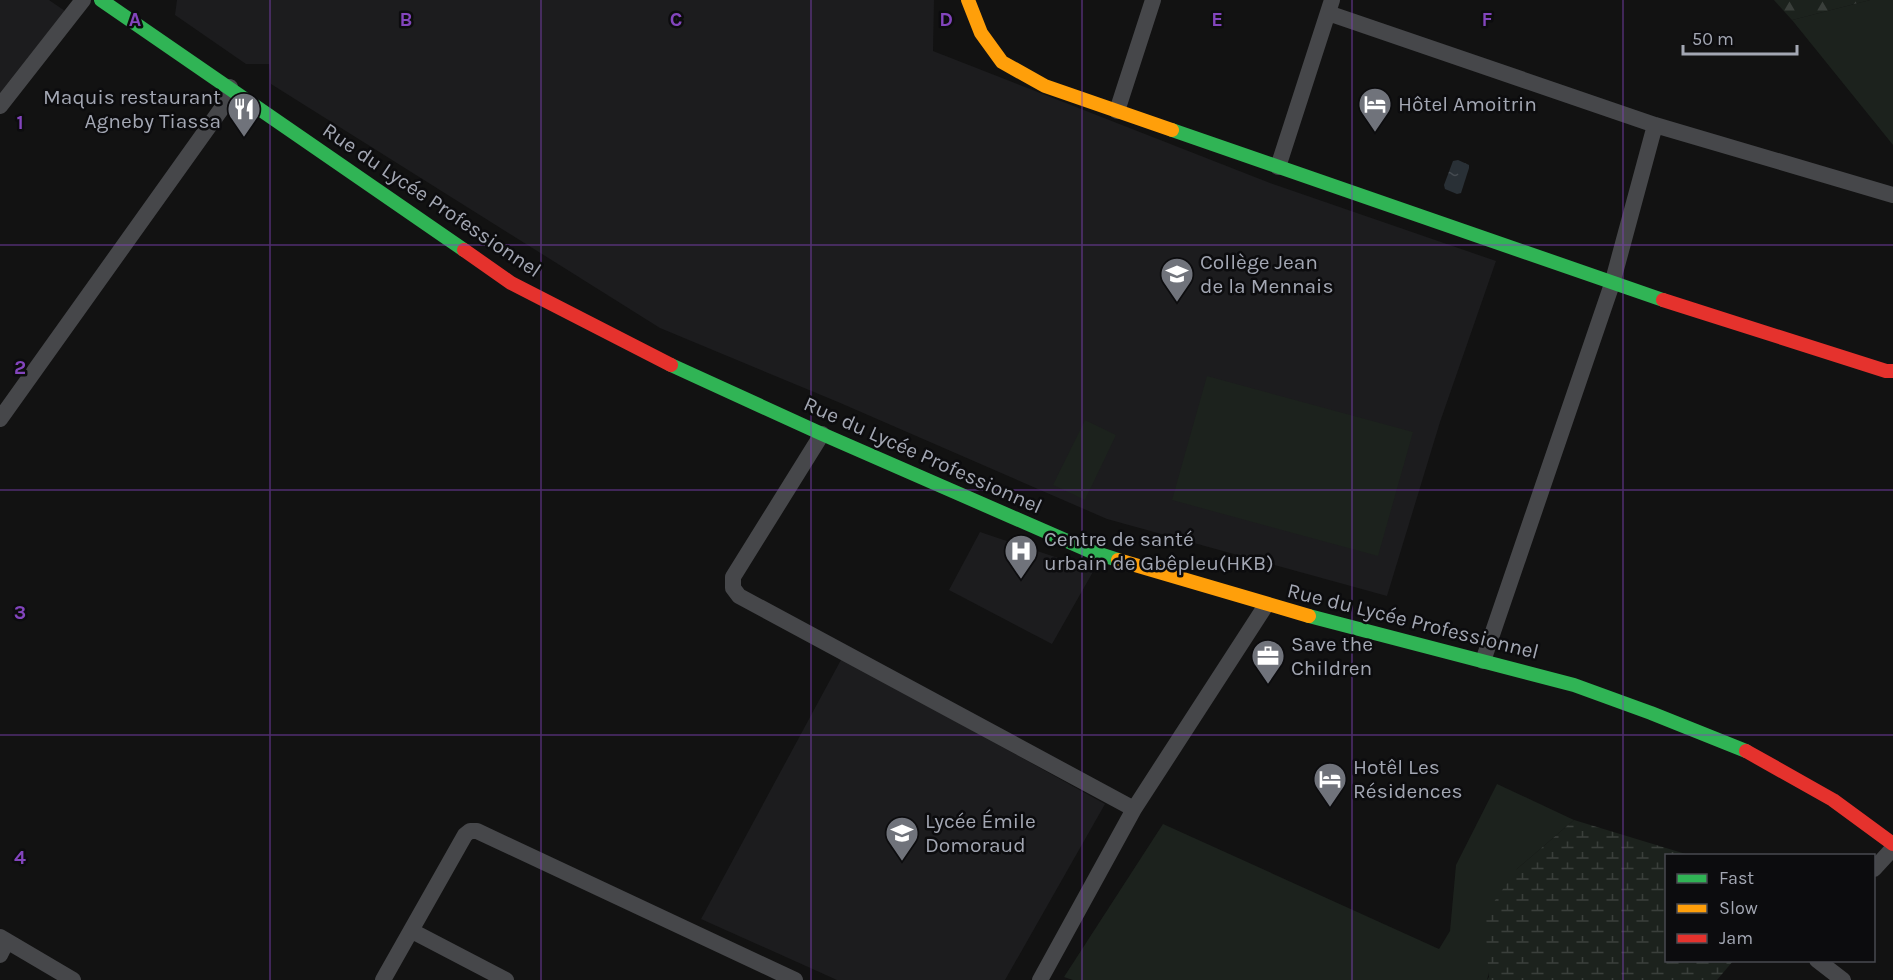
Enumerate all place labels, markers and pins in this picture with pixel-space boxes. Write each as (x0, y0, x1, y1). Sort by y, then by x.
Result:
place label: Maquis restaurant Agneby Tiassa (43, 85, 221, 133)
hotel icon: Hôtel Amoitrin (1357, 86, 1393, 133)
restaurant icon: Maquis restaurant Agneby Tiassa (226, 91, 262, 138)
place label: Hôtel Amoitrin (1398, 92, 1537, 116)
place label: Collège Jean de la Mennais (1200, 250, 1333, 298)
school or university icon: Collège Jean de la Mennais (1159, 256, 1195, 303)
place label: Centre de santé urbain de Gbêpleu(HKB) (1044, 527, 1274, 575)
hospital icon: Centre de santé urbain de Gbêpleu(HKB) (1003, 533, 1039, 580)
place label: Save the Children (1291, 632, 1373, 680)
office icon: Save the Children (1250, 638, 1286, 685)
place label: Hotêl Les Résidences (1353, 755, 1463, 803)
hotel icon: Hotêl Les Résidences (1312, 761, 1348, 808)
place label: Lycée Émile Domoraud (925, 809, 1036, 857)
school or university icon: Lycée Émile Domoraud (884, 815, 920, 862)

